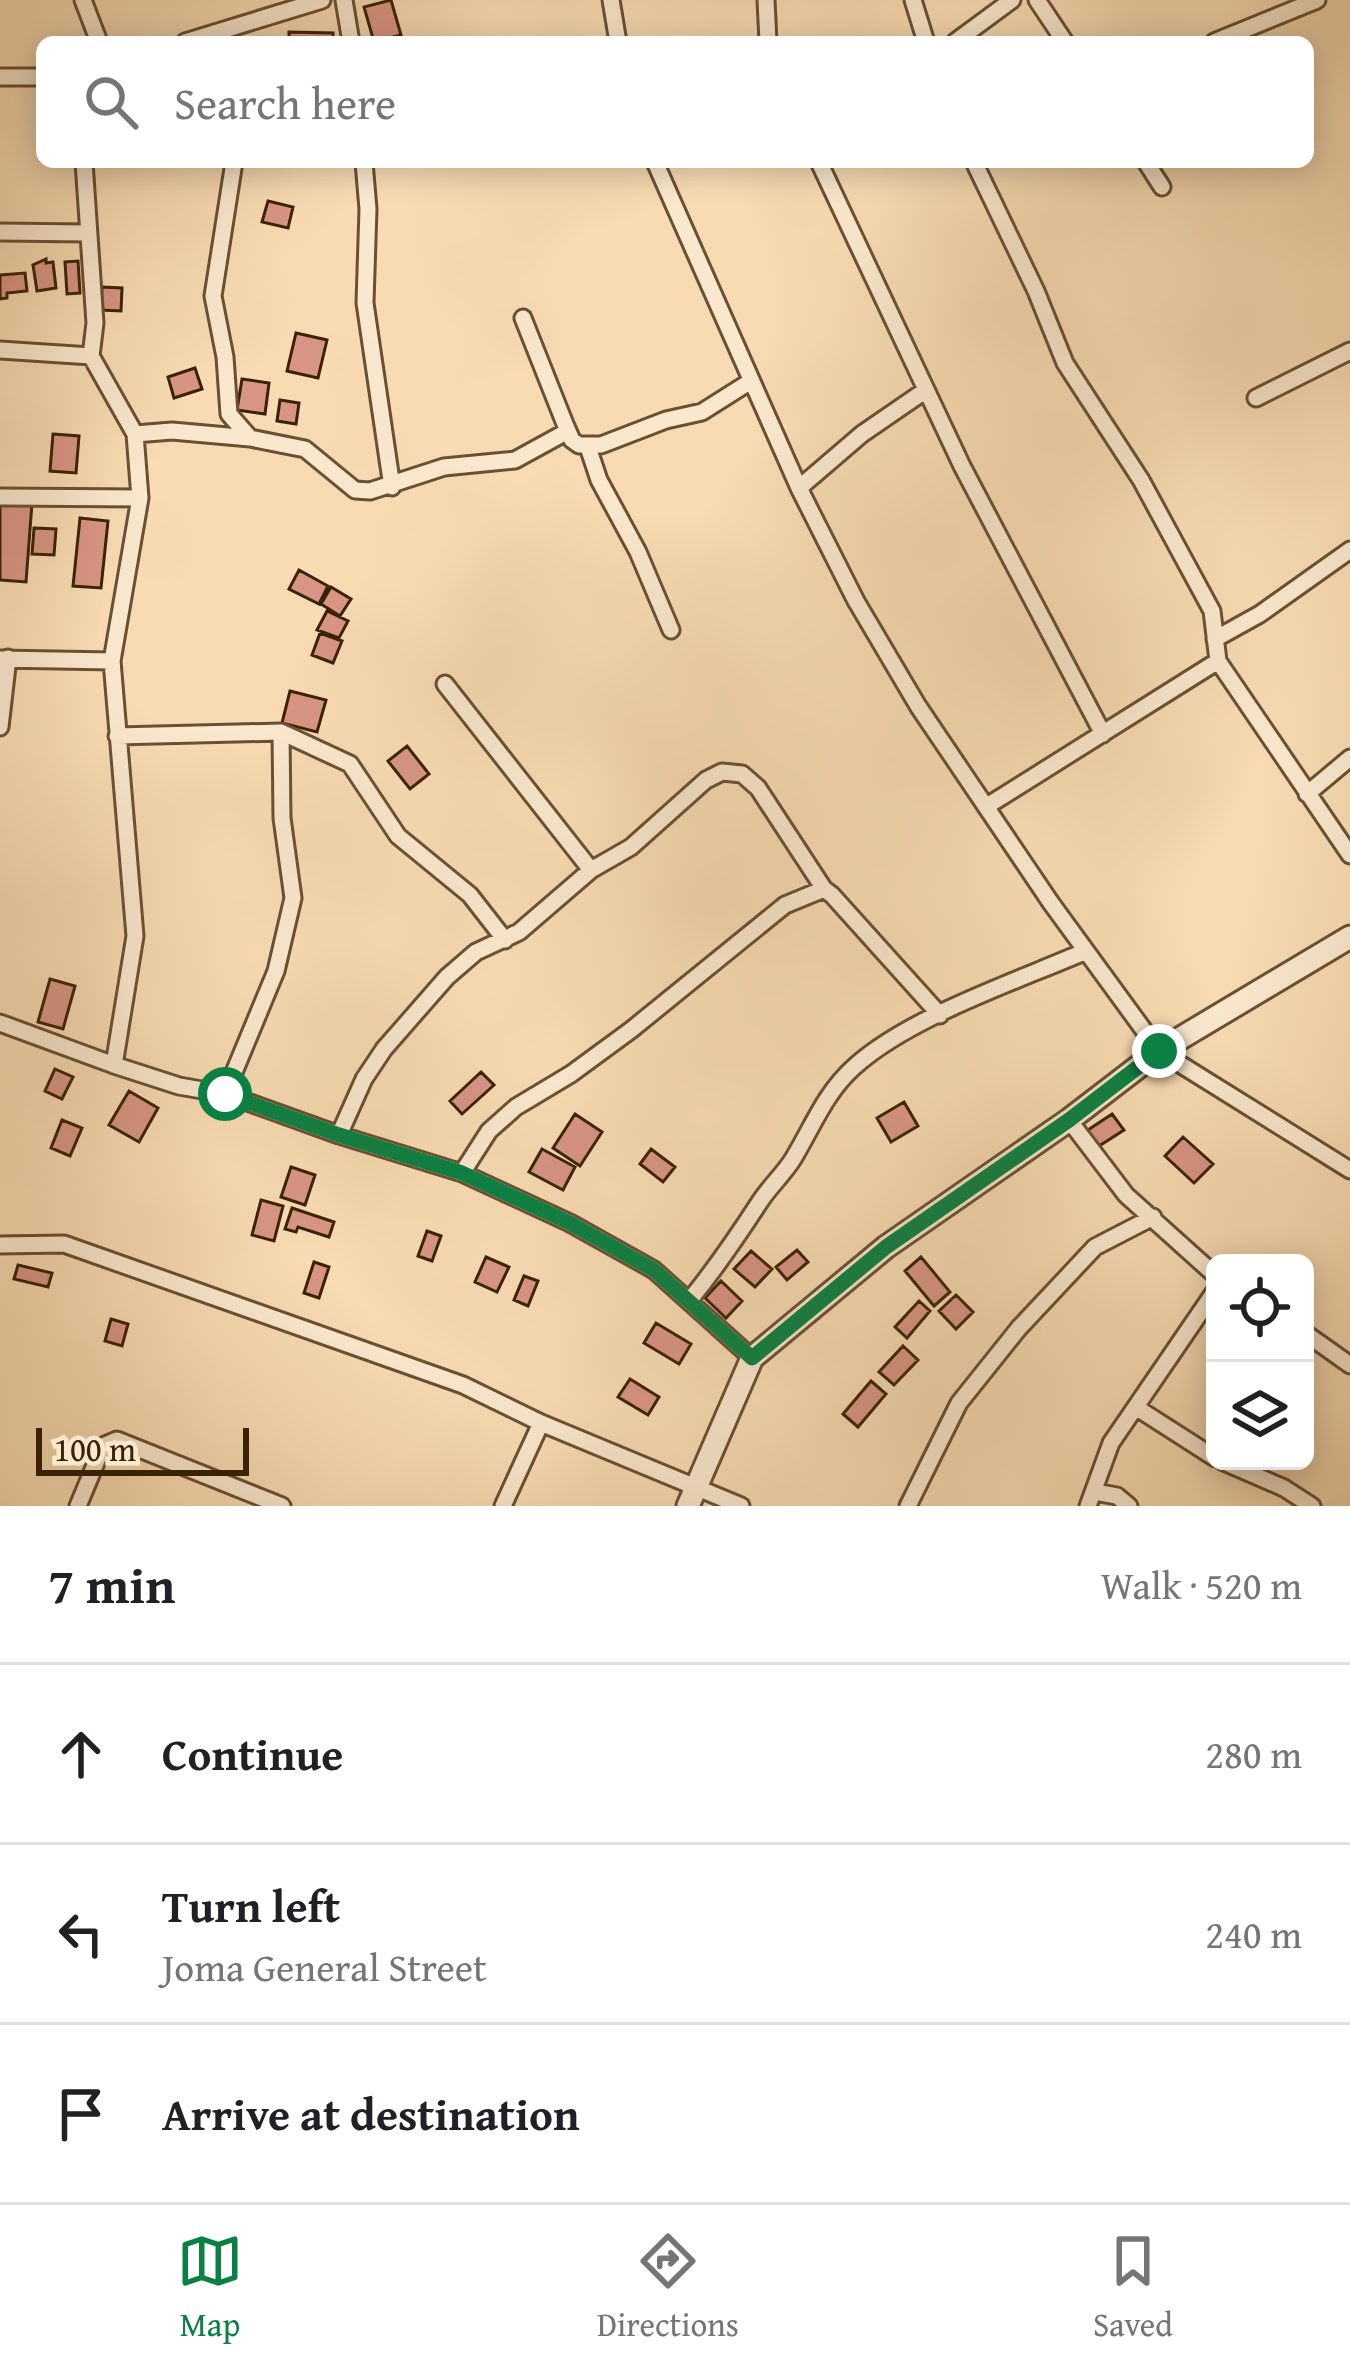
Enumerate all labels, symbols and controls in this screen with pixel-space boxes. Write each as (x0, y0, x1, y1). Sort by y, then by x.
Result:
search box (36, 36, 1314, 168)
icon: search (78, 69, 144, 135)
text: Search here (174, 70, 396, 135)
route end (1132, 1024, 1186, 1078)
route start (198, 1067, 252, 1121)
map controls (1206, 1254, 1314, 1470)
button: locate (1206, 1254, 1314, 1362)
button: layers (1206, 1362, 1314, 1470)
scale bar (36, 1422, 249, 1475)
text: 100 m (54, 1425, 136, 1473)
text: 7 min (48, 1547, 175, 1622)
text: Walk · 520 m (1101, 1556, 1302, 1613)
icon: ahead (48, 1721, 114, 1787)
text: Continue (162, 1721, 343, 1786)
text: 280 m (1205, 1725, 1302, 1782)
text: Turn left (162, 1873, 340, 1938)
icon: left (48, 1901, 114, 1967)
text: 240 m (1205, 1905, 1302, 1962)
text: Joma General Street (162, 1938, 487, 1995)
icon: arrive (48, 2081, 114, 2147)
text: Arrive at destination (162, 2081, 580, 2146)
tab: Map (177, 2228, 243, 2348)
tab: Directions (597, 2228, 739, 2348)
tab: Saved (1093, 2228, 1173, 2348)

